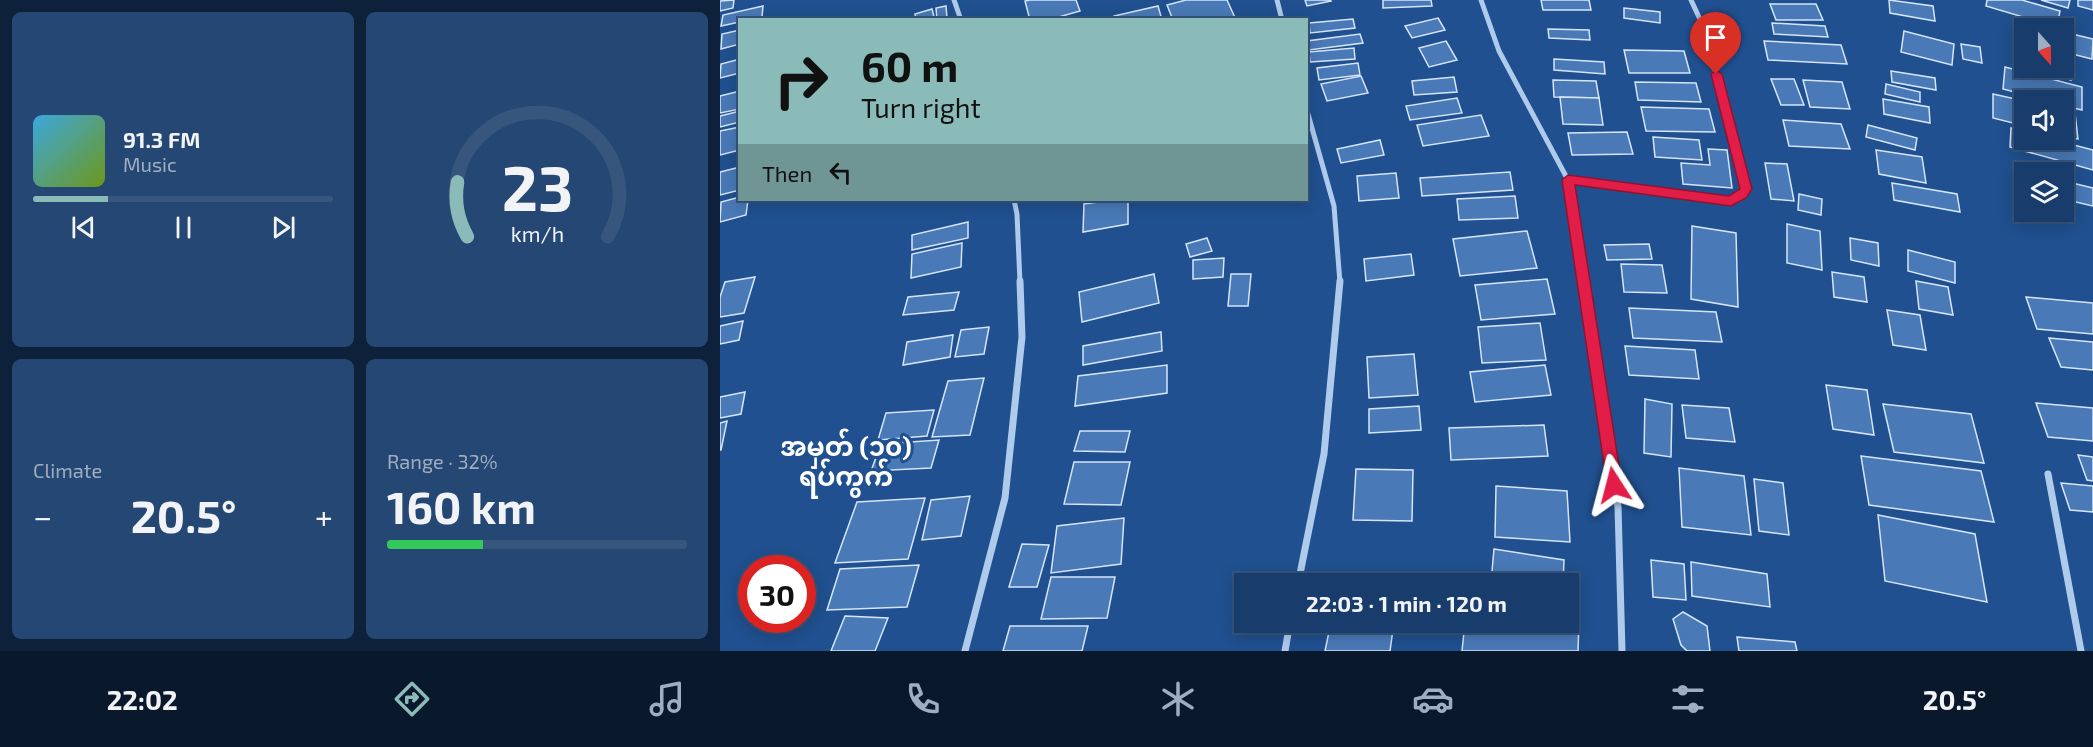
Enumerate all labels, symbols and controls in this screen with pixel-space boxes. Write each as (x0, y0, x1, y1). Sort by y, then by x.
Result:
pin (1690, 12, 1741, 74)
north arrow (2014, 18, 2074, 78)
map controls (2014, 18, 2074, 222)
icon: arrive (1699, 21, 1732, 54)
text: 60 m (861, 40, 958, 90)
icon: right (762, 42, 840, 120)
button: sound (2014, 90, 2074, 150)
text: Turn right (861, 91, 981, 123)
text: 91.3 FM (123, 126, 200, 152)
text: 23 (501, 149, 573, 224)
text: Music (123, 152, 177, 176)
icon: left (824, 156, 857, 189)
text: Then (762, 160, 812, 186)
button: layers (2014, 162, 2074, 222)
icon: previous (67, 211, 100, 244)
icon: pause (167, 211, 200, 244)
icon: next (267, 211, 300, 244)
text: km/h (510, 221, 564, 246)
district label: အမှတ် (၁၀) ရပ်ကွက် (780, 428, 912, 499)
text: Range · 32% (387, 449, 498, 473)
position arrow (1582, 453, 1646, 517)
text: Climate (33, 458, 102, 482)
text: 160 km (387, 479, 536, 533)
text: 20.5° (131, 488, 236, 542)
text: − (33, 496, 52, 536)
text: + (315, 496, 333, 536)
speed limit sign: 30 (738, 555, 816, 633)
text: 22:03 · 1 min · 120 m (1306, 590, 1507, 616)
icon: directions (391, 678, 433, 720)
icon: music (646, 678, 688, 720)
icon: phone (902, 678, 944, 720)
icon: climate (1157, 678, 1199, 720)
icon: car (1412, 678, 1454, 720)
icon: filters (1667, 678, 1709, 720)
text: 22:02 (107, 683, 178, 715)
text: 20.5° (1923, 683, 1986, 715)

